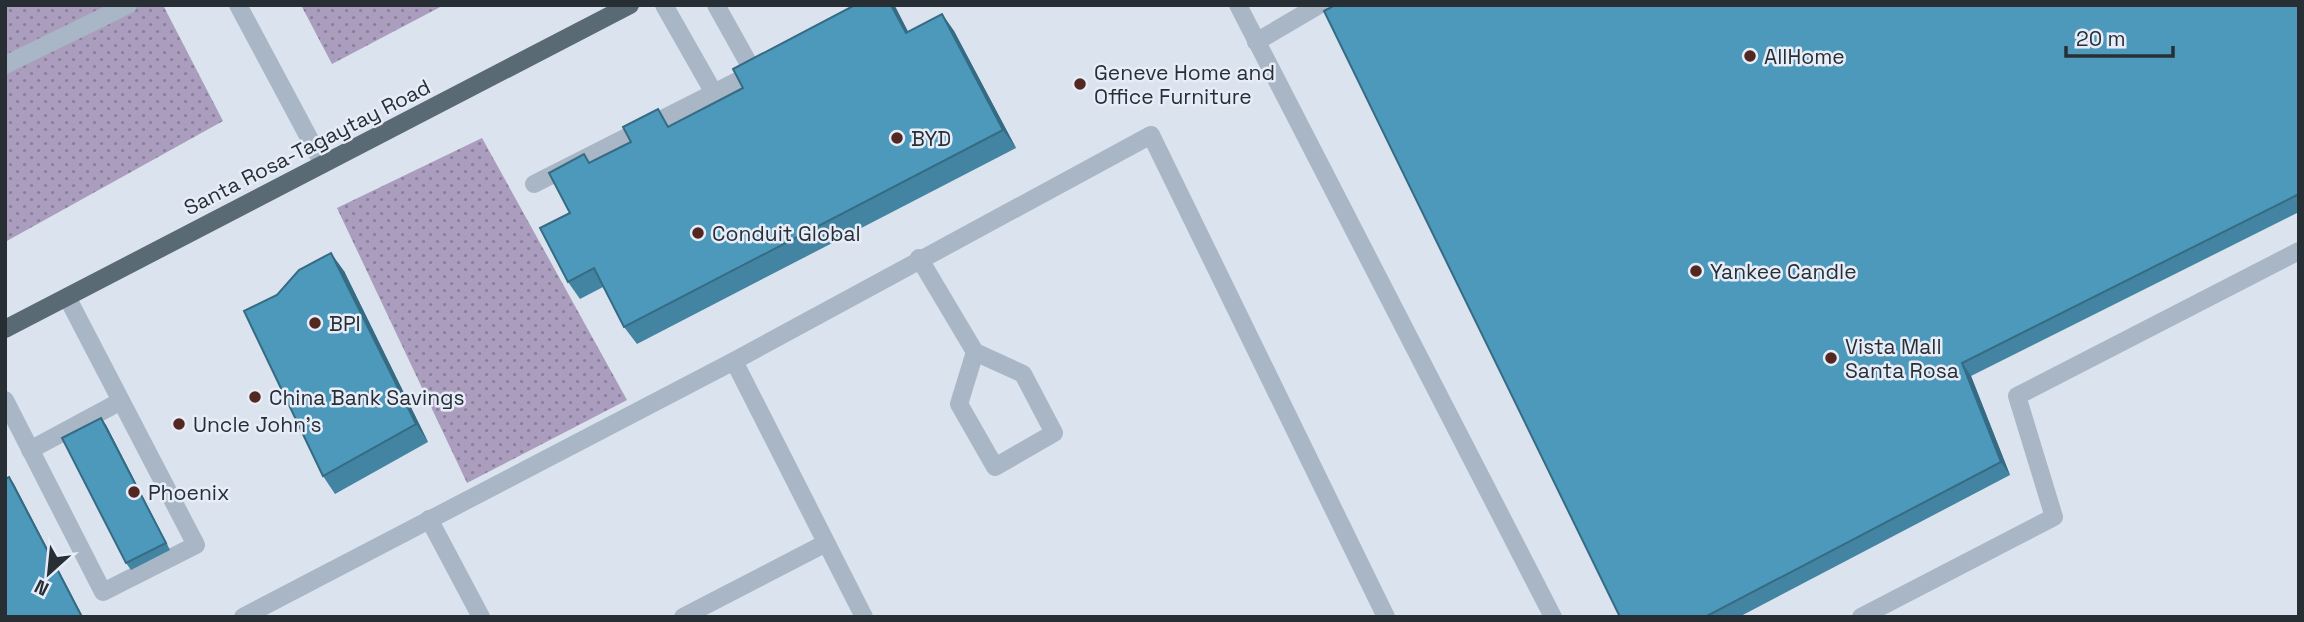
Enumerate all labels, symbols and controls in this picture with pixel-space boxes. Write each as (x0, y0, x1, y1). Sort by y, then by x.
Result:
scale bar (2066, 14, 2173, 58)
text: 20 m (2076, 25, 2126, 52)
place label: AllHome (1764, 43, 1845, 70)
marker: AllHome (1742, 48, 1758, 64)
place label: Geneve Home and Office Furniture (1094, 59, 1275, 110)
street label: Santa Rosa-Tagaytay Road (179, 73, 435, 221)
marker: Geneve Home and Office Furniture (1072, 76, 1088, 92)
place label: BYD (911, 125, 951, 152)
marker: BYD (889, 130, 905, 146)
place label: Conduit Global (712, 220, 861, 247)
marker: Conduit Global (690, 225, 706, 241)
place label: Yankee Candle (1710, 258, 1857, 285)
marker: Yankee Candle (1688, 263, 1704, 279)
place label: BPI (329, 310, 361, 337)
marker: BPI (307, 315, 323, 331)
place label: Vista Mall Santa Rosa (1845, 333, 1959, 384)
marker: Vista Mall Santa Rosa (1823, 350, 1839, 366)
place label: China Bank Savings (269, 384, 465, 411)
marker: China Bank Savings (247, 389, 263, 405)
place label: Uncle John's (193, 411, 322, 438)
marker: Uncle John's (171, 416, 187, 432)
place label: Phoenix (148, 479, 229, 506)
marker: Phoenix (126, 484, 142, 500)
north arrow (14, 538, 84, 608)
text: N (30, 574, 53, 602)

